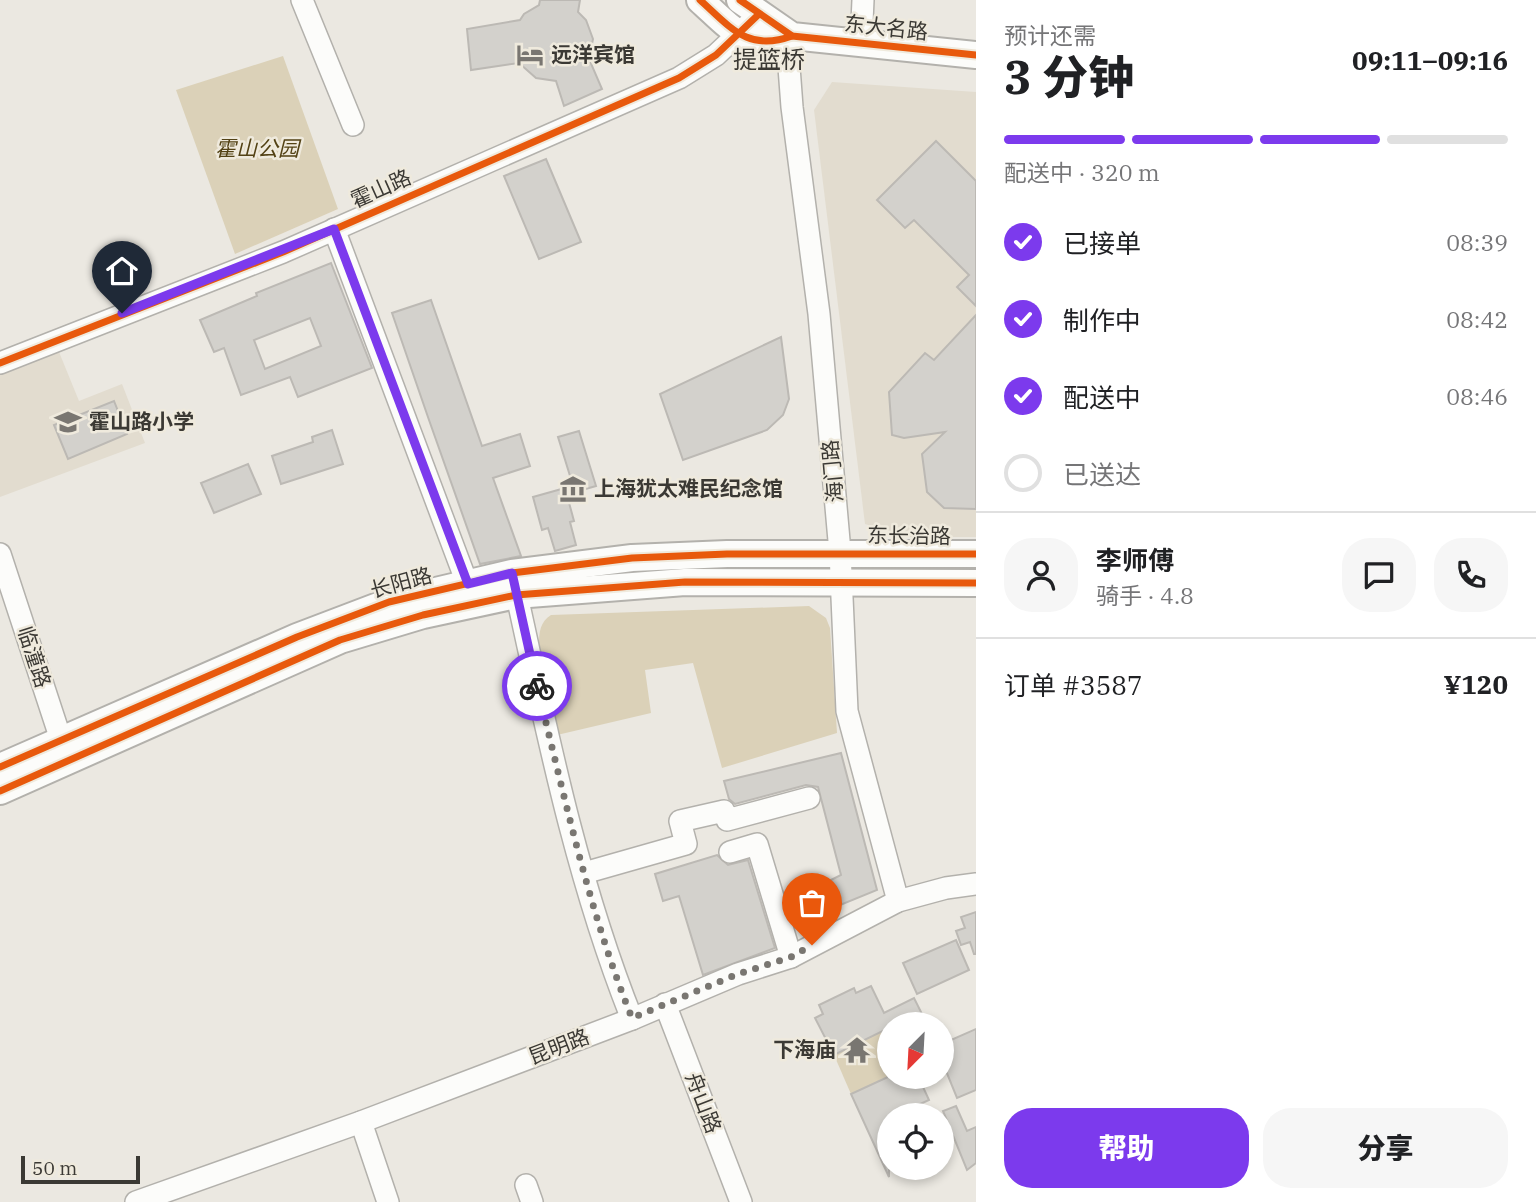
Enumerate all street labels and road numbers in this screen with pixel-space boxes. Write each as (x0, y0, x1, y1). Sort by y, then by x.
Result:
street label: 东大名路 (843, 9, 929, 45)
street label: 霍山路 (346, 162, 415, 214)
street label: 海门路 (815, 438, 849, 504)
street label: 东长治路 (867, 520, 951, 550)
street label: 长阳路 (367, 560, 435, 604)
street label: 临潼路 (12, 622, 58, 691)
street label: 昆明路 (524, 1022, 593, 1070)
street label: 舟山路 (680, 1068, 728, 1137)

